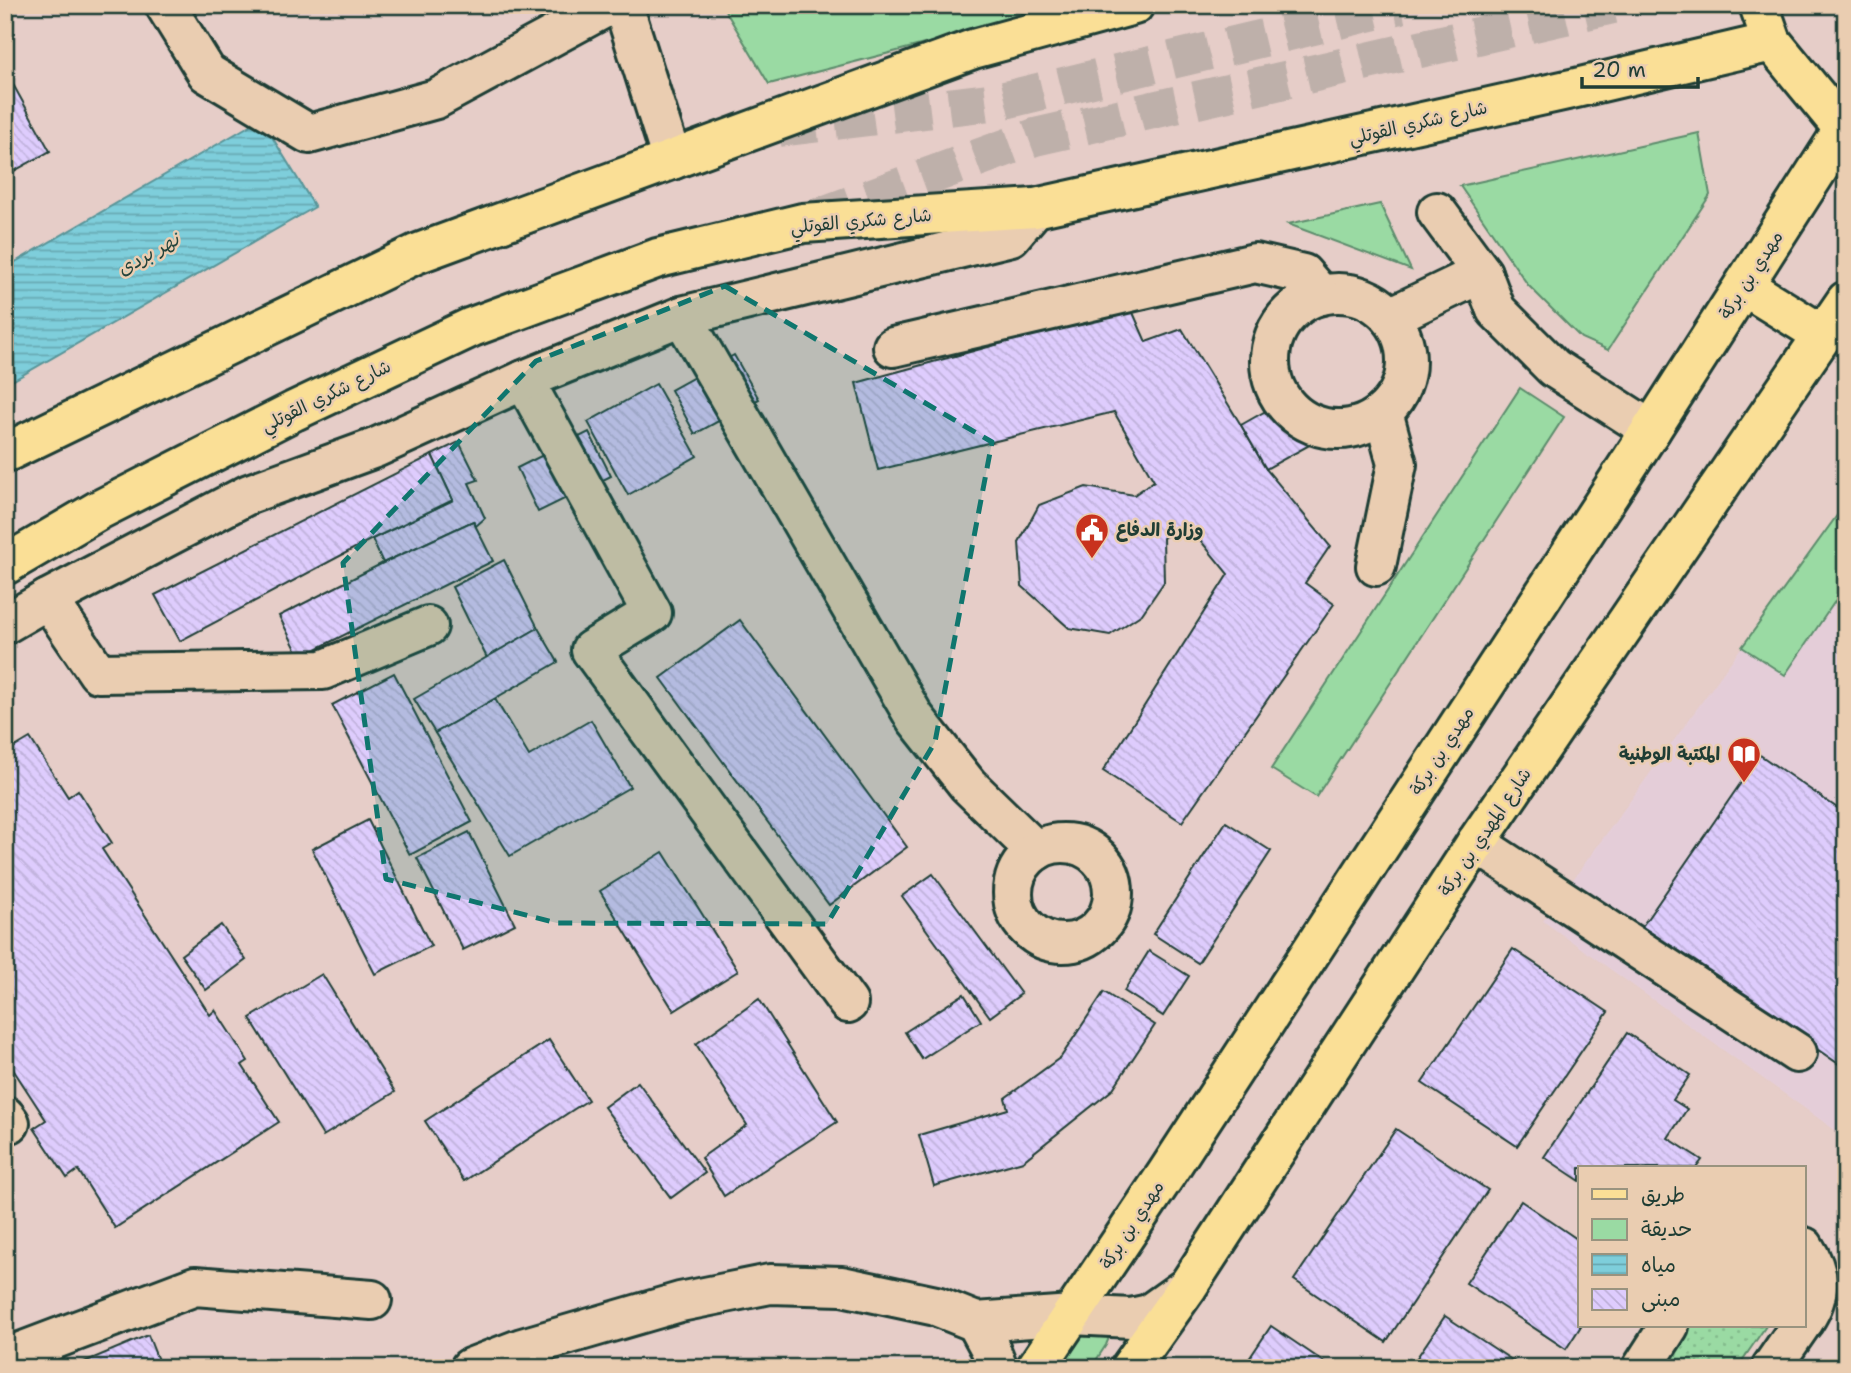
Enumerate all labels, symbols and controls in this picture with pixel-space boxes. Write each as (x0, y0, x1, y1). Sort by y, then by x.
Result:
scale bar (1582, 46, 1697, 90)
text: 20 m (1592, 56, 1646, 84)
street label: شارع شكري القوتلي (1346, 95, 1491, 155)
street label: شارع شكري القوتلي (789, 203, 933, 243)
water label: نهر بردى (113, 226, 185, 281)
street label: مهدي بن بركة (1714, 226, 1789, 324)
street label: شارع شكري القوتلي (257, 354, 397, 441)
public building icon: وزارة الدفاع (1073, 511, 1111, 560)
place label: وزارة الدفاع (1116, 518, 1204, 542)
street label: مهدي بن بركة (1405, 702, 1480, 800)
library icon: المكتبة الوطنية (1725, 735, 1763, 784)
place label: المكتبة الوطنية (1619, 742, 1720, 766)
street label: شارع المهدي بن بركة (1433, 763, 1538, 901)
legend (1578, 1166, 1806, 1328)
street label: مهدي بن بركة (1095, 1176, 1170, 1274)
text: طريق (1641, 1181, 1685, 1209)
text: حديقة (1641, 1215, 1692, 1243)
text: مياه (1641, 1251, 1676, 1279)
text: مبنى (1641, 1285, 1680, 1313)

